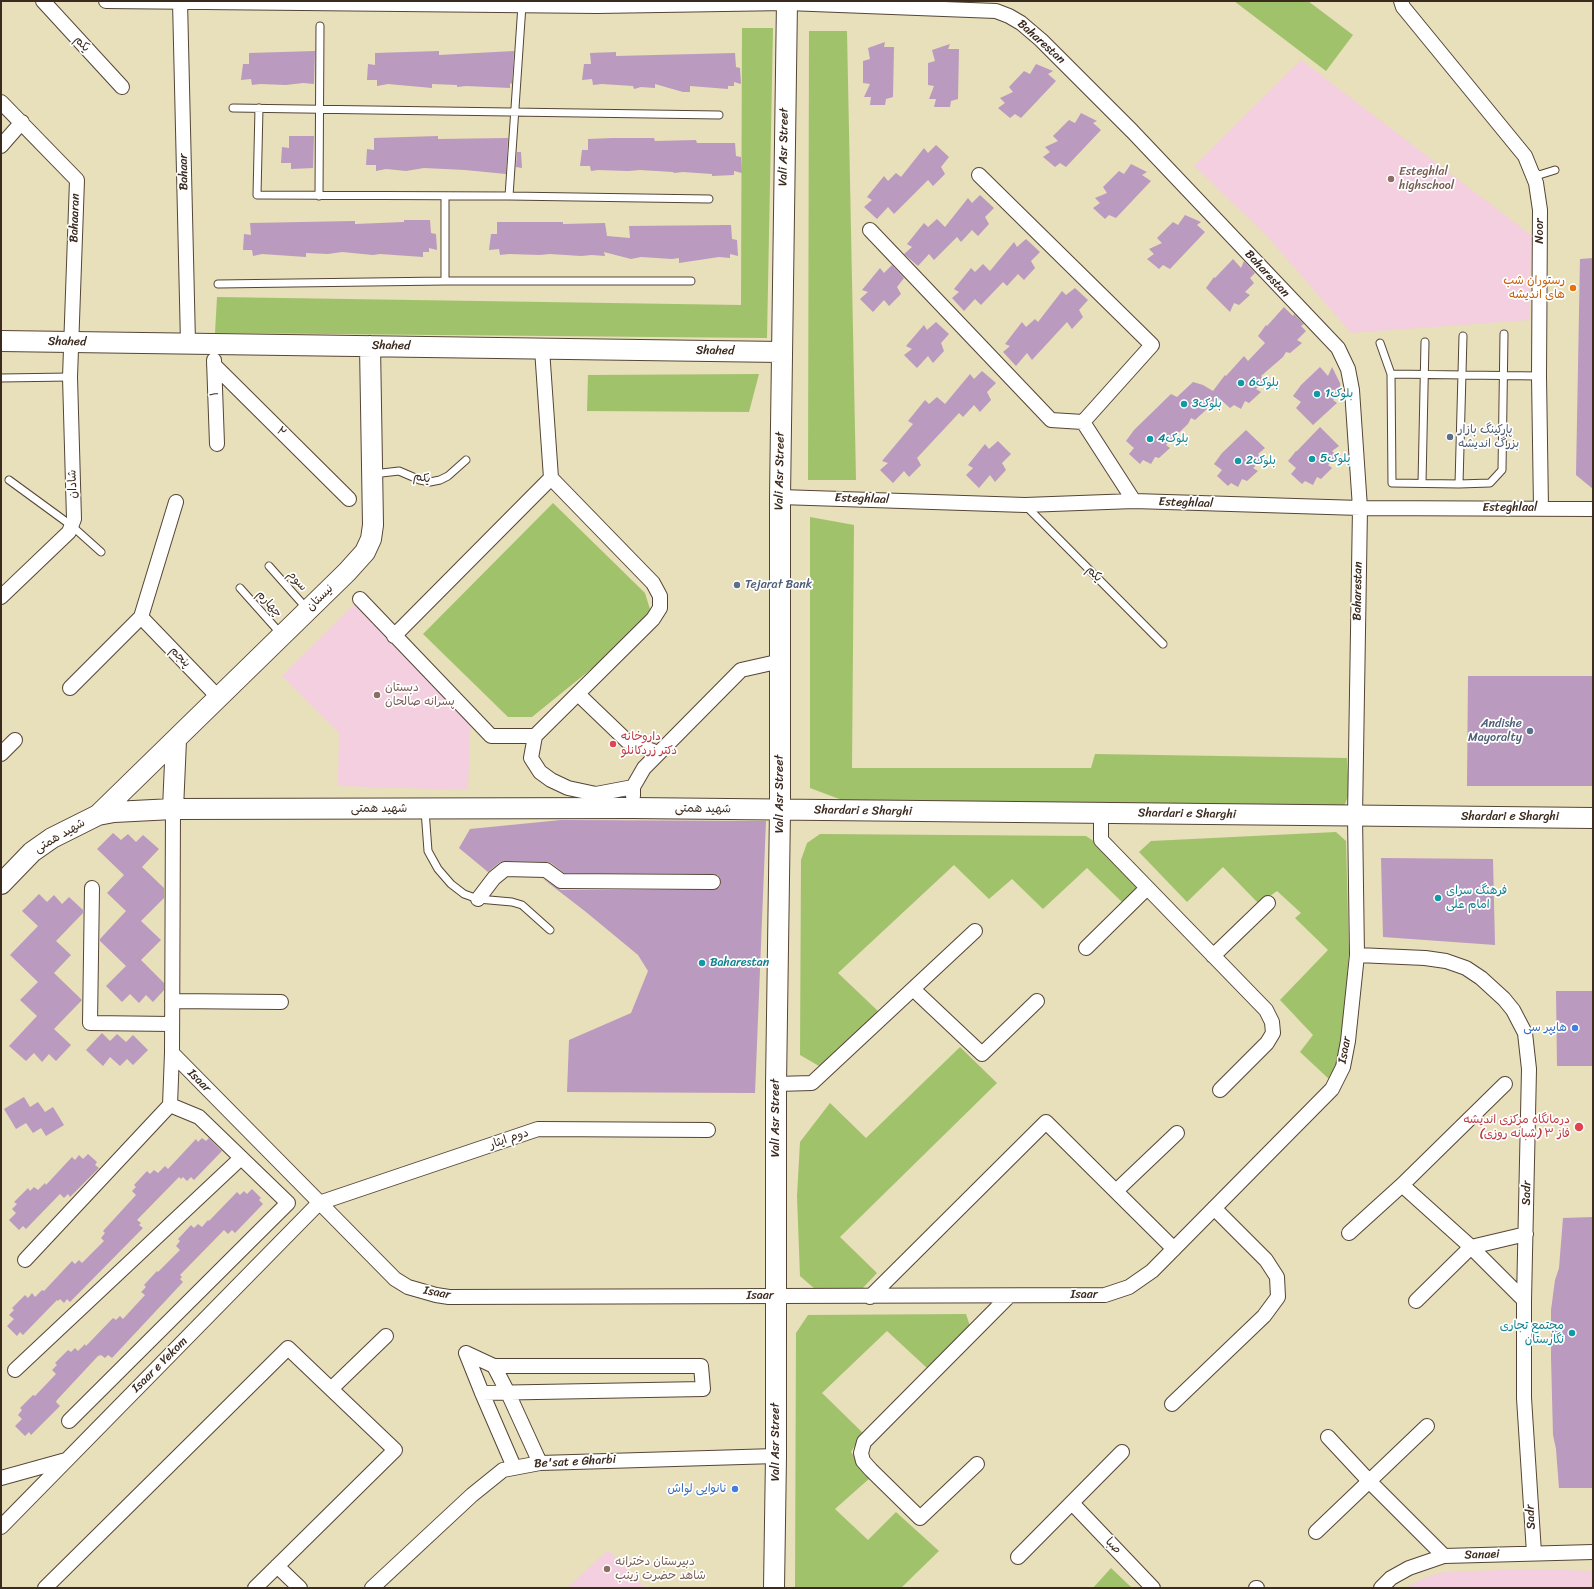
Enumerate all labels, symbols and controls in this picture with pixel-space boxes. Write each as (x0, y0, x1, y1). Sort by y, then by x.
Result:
street label: Baharestan (1014, 17, 1068, 67)
street label: یکم (71, 33, 93, 55)
street label: Vali Asr Street (776, 108, 792, 186)
street label: Bahaar (176, 153, 192, 191)
place label: Esteghlal highschool (1399, 165, 1454, 193)
marker: Esteghlal highschool (1386, 174, 1396, 184)
street label: Bahaaran (67, 193, 83, 243)
street label: Noor (1533, 218, 1547, 244)
street label: Baharestan (1242, 247, 1292, 301)
place label: رستوران شب های اندیشه (1503, 274, 1565, 302)
marker: رستوران شب های اندیشه (1568, 283, 1578, 293)
street label: Shahed (48, 334, 86, 350)
street label: Shahed (372, 338, 410, 354)
street label: Shahed (696, 343, 734, 359)
place label: بلوک6 (1249, 376, 1279, 390)
marker: بلوک6 (1236, 378, 1246, 388)
place label: بلوک1 (1325, 387, 1353, 401)
marker: بلوک1 (1312, 389, 1322, 399)
street label: ۱ (208, 392, 222, 396)
place label: بلوک3 (1192, 397, 1222, 411)
marker: بلوک3 (1179, 399, 1189, 409)
place label: پارکینگ بازار بزرگ اندیشه (1458, 423, 1519, 451)
street label: ۲ (273, 424, 289, 440)
street label: Vali Asr Street (772, 432, 788, 510)
place label: بلوک4 (1158, 432, 1189, 446)
marker: پارکینگ بازار بزرگ اندیشه (1445, 432, 1455, 442)
marker: بلوک4 (1145, 434, 1155, 444)
place label: بلوک5 (1320, 452, 1350, 466)
place label: بلوک2 (1246, 454, 1276, 468)
marker: بلوک5 (1307, 454, 1317, 464)
marker: بلوک2 (1233, 456, 1243, 466)
street label: شادان (65, 469, 81, 499)
street label: یکم (412, 469, 432, 487)
street label: Esteghlaal (834, 491, 890, 507)
street label: Esteghlaal (1158, 495, 1214, 511)
street label: Esteghlaal (1483, 501, 1537, 515)
street label: Baharestan (1350, 561, 1366, 621)
street label: یکم (1083, 563, 1105, 585)
street label: سوم (284, 568, 310, 594)
place label: Tejarat Bank (745, 578, 812, 592)
marker: Tejarat Bank (732, 580, 742, 590)
street label: نيستان (304, 582, 336, 614)
street label: چهارم (253, 587, 285, 621)
street label: پنجم (166, 643, 194, 671)
place label: دبستان پسرانه صالحان (385, 681, 455, 709)
marker: دبستان پسرانه صالحان (372, 690, 382, 700)
place label: Andishe Mayoralty (1468, 717, 1522, 745)
marker: Andishe Mayoralty (1525, 726, 1535, 736)
place label: داروخانه دکتر زردکانلو (621, 730, 677, 758)
marker: داروخانه دکتر زردکانلو (608, 739, 618, 749)
street label: Vali Asr Street (773, 755, 787, 833)
street label: شهید همتی (675, 801, 731, 817)
street label: شهید همتی (351, 802, 407, 816)
street label: Shardari e Sharghi (814, 803, 912, 819)
street label: Shardari e Sharghi (1138, 806, 1236, 822)
street label: Shardari e Sharghi (1461, 810, 1559, 824)
street label: شهید همتی (32, 816, 88, 856)
place label: فرهنگ سرای امام علی (1446, 884, 1507, 912)
marker: فرهنگ سرای امام علی (1433, 893, 1443, 903)
place label: Baharestan (710, 956, 769, 970)
marker: Baharestan (697, 958, 707, 968)
place label: هایپر سی (1523, 1021, 1567, 1035)
marker: هایپر سی (1570, 1023, 1580, 1033)
street label: Isaar (1336, 1035, 1354, 1065)
street label: Isaar (184, 1066, 214, 1096)
street label: Vali Asr Street (769, 1079, 783, 1157)
place label: درمانگاه مرکزی اندیشه فاز ۳ (شبانه روزی) (1463, 1113, 1570, 1141)
marker: درمانگاه مرکزی اندیشه فاز ۳ (شبانه روزی) (1573, 1121, 1585, 1133)
street label: دوم ایثار (488, 1126, 530, 1152)
street label: Sadr (1520, 1180, 1534, 1206)
street label: Isaar (422, 1284, 452, 1302)
street label: Isaar (1070, 1288, 1098, 1302)
street label: Isaar (746, 1289, 774, 1303)
place label: مجتمع تجاری نگارستان (1500, 1319, 1564, 1347)
marker: مجتمع تجاری نگارستان (1567, 1328, 1577, 1338)
street label: Isaar e Yekom (129, 1334, 191, 1396)
street label: Vali Asr Street (769, 1403, 783, 1481)
street label: Be'sat e Gharbi (534, 1453, 616, 1471)
place label: نانوایی لواش (668, 1482, 727, 1496)
marker: نانوایی لواش (730, 1484, 740, 1494)
street label: Sadr (1523, 1504, 1539, 1530)
street label: صبا (1102, 1535, 1124, 1557)
street label: Sanaei (1464, 1547, 1500, 1563)
place label: دبیرستان دخترانه شاهد حضرت زینب (615, 1555, 706, 1583)
marker: دبیرستان دخترانه شاهد حضرت زینب (602, 1564, 612, 1574)

